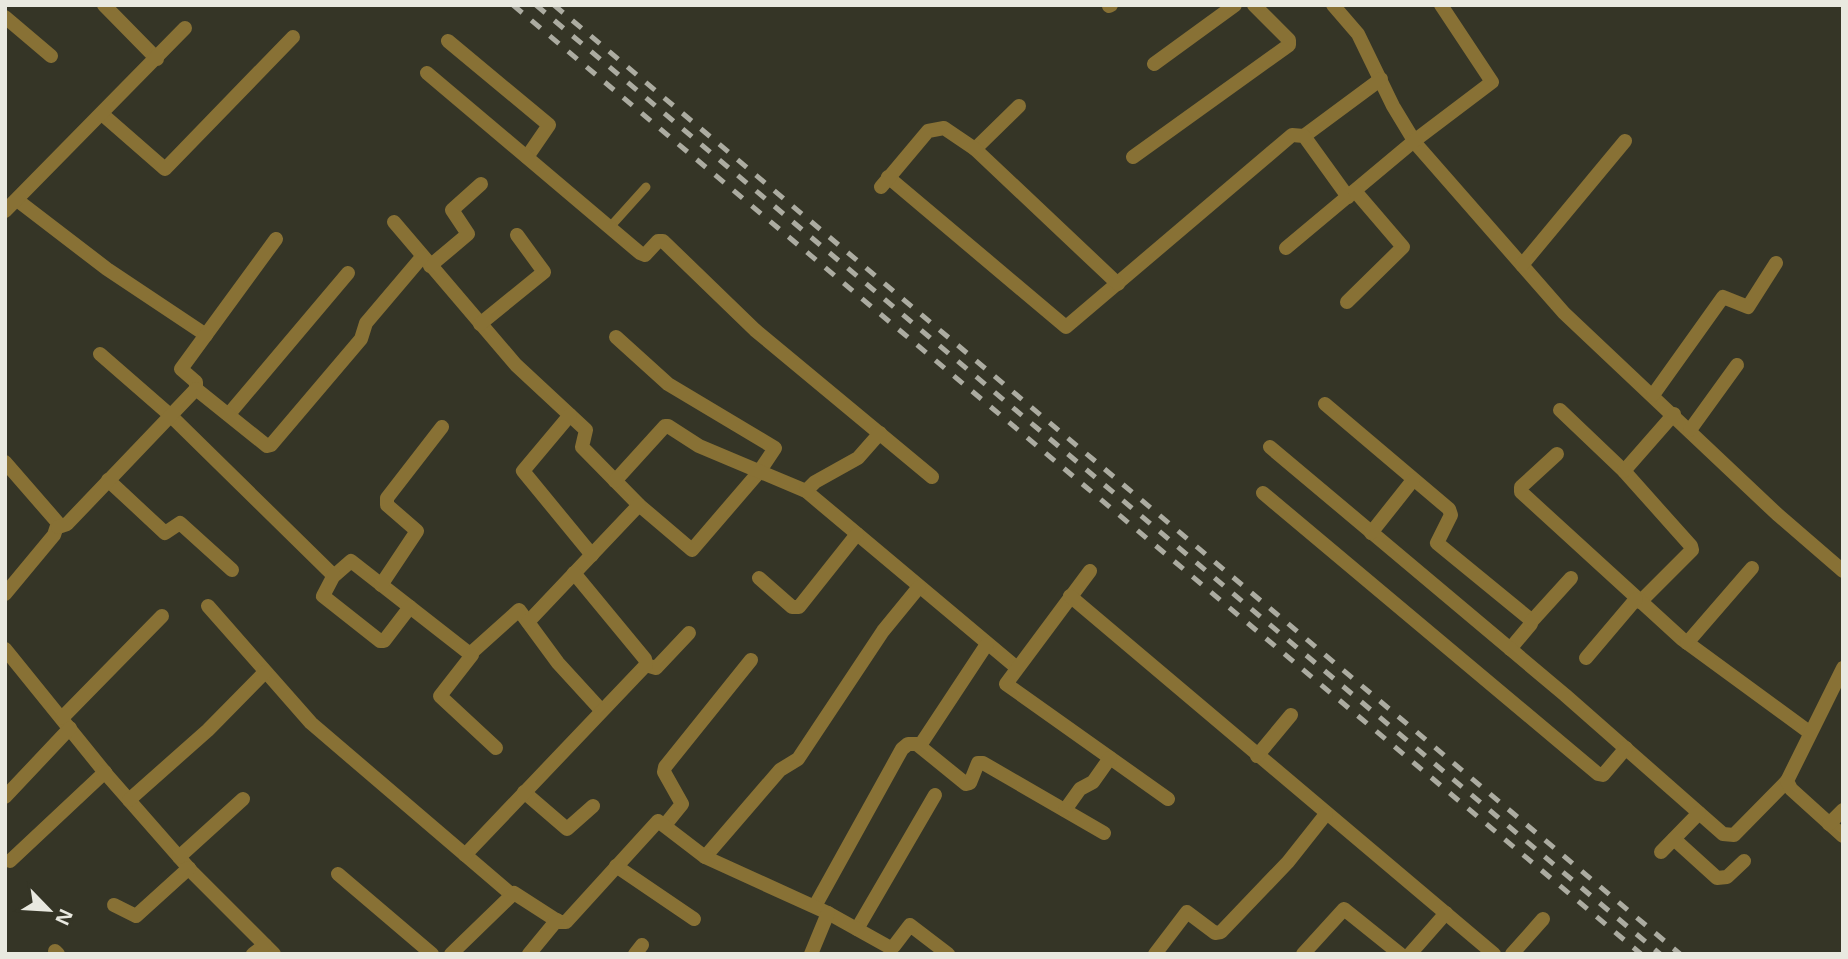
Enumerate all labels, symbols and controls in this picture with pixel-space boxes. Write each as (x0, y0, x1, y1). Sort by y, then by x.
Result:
north arrow (14, 875, 84, 945)
text: N (49, 905, 79, 930)

